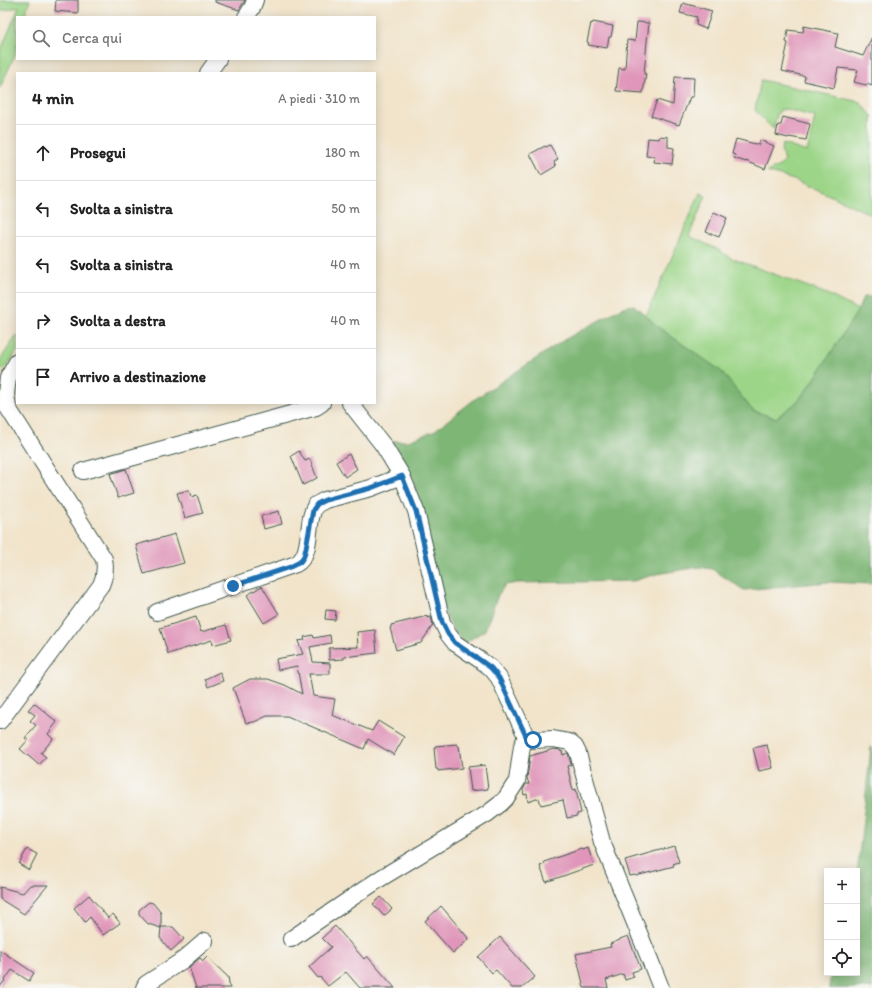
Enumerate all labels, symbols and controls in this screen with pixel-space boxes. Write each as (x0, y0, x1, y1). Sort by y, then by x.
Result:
search box (16, 16, 376, 60)
icon: search (30, 27, 52, 49)
text: Cerca qui (62, 29, 122, 47)
text: 4 min (32, 88, 74, 108)
text: A piedi · 310 m (278, 91, 360, 106)
icon: ahead (32, 142, 54, 164)
text: Prosegui (70, 144, 126, 162)
text: 180 m (325, 145, 360, 160)
icon: left (32, 198, 54, 220)
text: Svolta a sinistra (70, 200, 173, 218)
text: 50 m (331, 201, 360, 216)
icon: left (32, 254, 54, 276)
text: Svolta a sinistra (70, 256, 173, 274)
text: 40 m (330, 257, 360, 272)
icon: right (32, 310, 54, 332)
text: Svolta a destra (70, 312, 166, 330)
text: 40 m (330, 313, 360, 328)
icon: arrive (32, 366, 54, 388)
text: Arrivo a destinazione (70, 368, 206, 386)
route end (224, 577, 242, 595)
route start (524, 731, 542, 749)
map controls (824, 868, 860, 976)
button: + (824, 868, 860, 904)
button: − (824, 904, 860, 940)
button: locate (824, 940, 860, 976)

